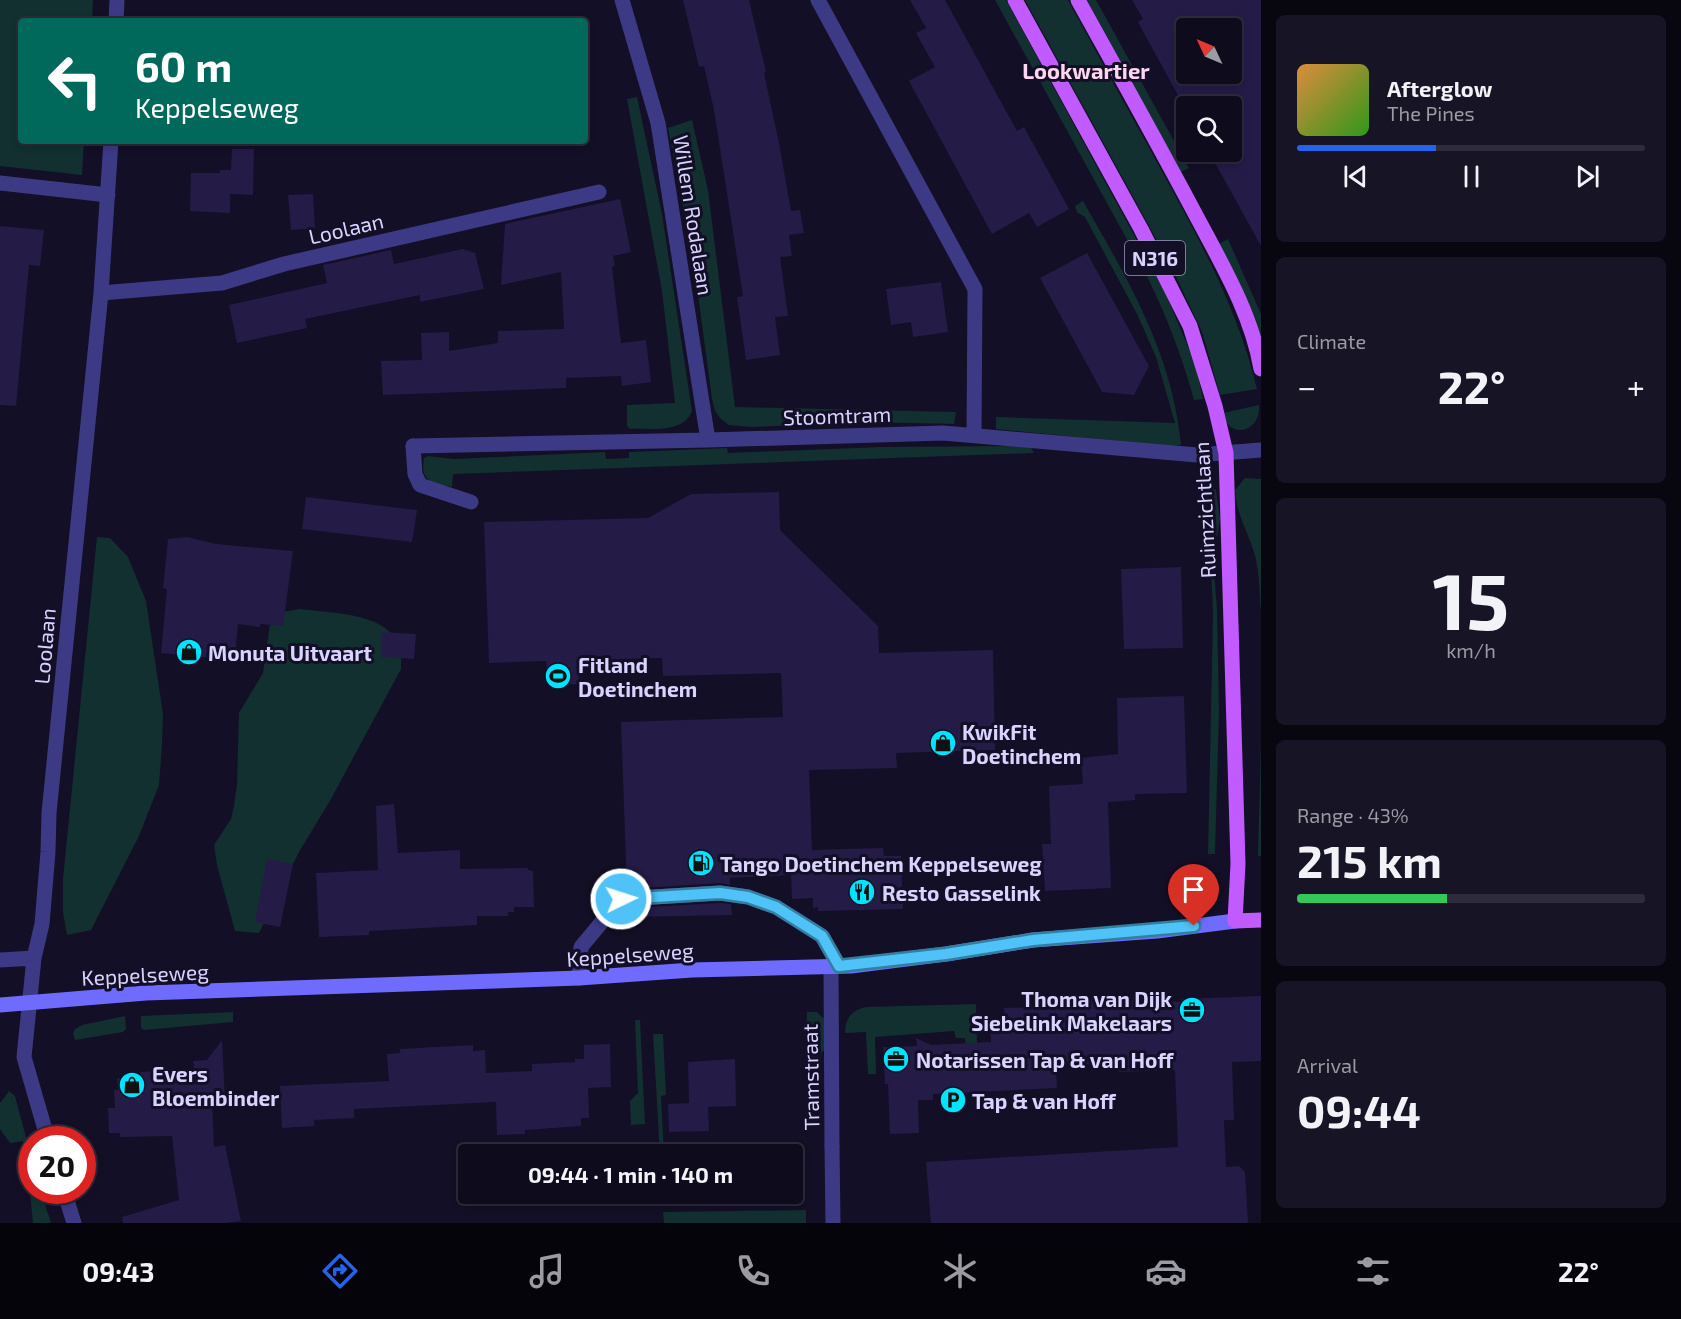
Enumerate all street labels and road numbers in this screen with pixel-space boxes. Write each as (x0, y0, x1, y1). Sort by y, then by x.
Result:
street label: Willem Rodalaan (669, 133, 719, 297)
street label: Loolaan (306, 207, 386, 249)
road number: N316 (1125, 241, 1185, 275)
street label: Stoomtram (782, 401, 892, 429)
street label: Ruimzichtlaan (1188, 441, 1220, 579)
street label: Loolaan (28, 607, 60, 685)
street label: Keppelseweg (566, 937, 695, 971)
street label: Keppelseweg (81, 958, 210, 990)
street label: Tramstraat (797, 1023, 823, 1131)

